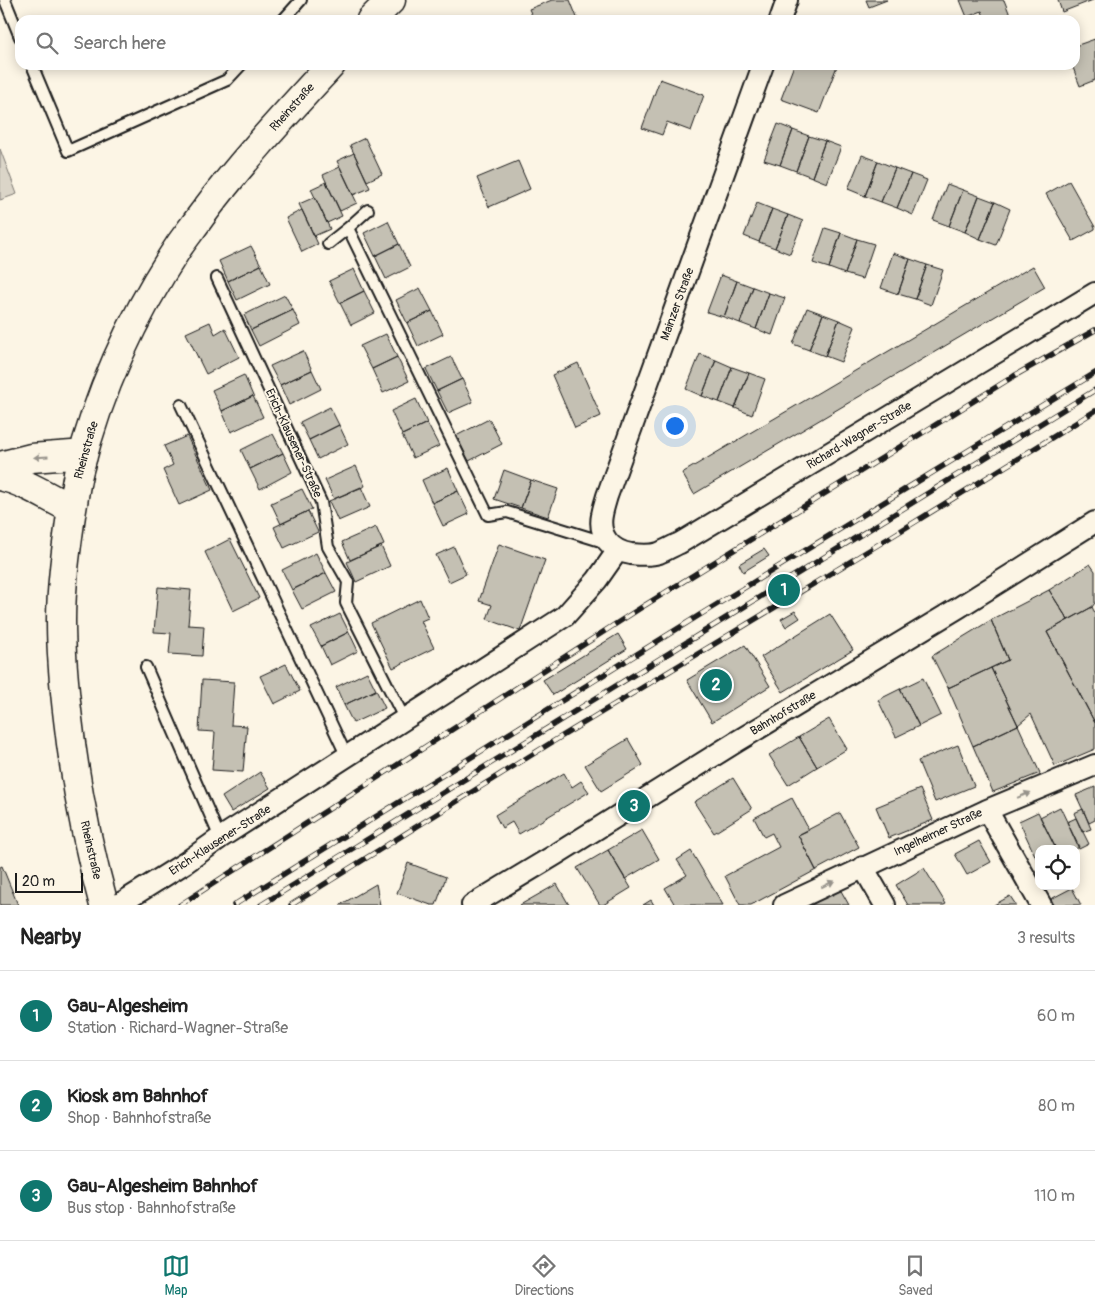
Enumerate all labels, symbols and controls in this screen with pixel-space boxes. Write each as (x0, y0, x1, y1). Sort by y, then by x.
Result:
search box (15, 15, 1080, 70)
icon: search (33, 29, 61, 57)
text: Search here (73, 31, 166, 55)
street label: Rheinstraße (267, 80, 318, 134)
street label: Mainzer Straße (657, 266, 698, 343)
street label: Erich-Klausener-Straße (262, 386, 325, 500)
street label: Richard-Wagner-Straße (804, 398, 914, 473)
your location (662, 413, 688, 439)
street label: Rheinstraße (71, 419, 102, 481)
one-way arrow (33, 453, 49, 461)
pin: 1 (768, 571, 800, 609)
pin: 2 (700, 666, 732, 704)
street label: Bahnhofstraße (748, 688, 819, 739)
pin: 3 (618, 787, 650, 825)
one-way arrow (1016, 790, 1031, 798)
street label: Erich-Klausener-Straße (167, 802, 274, 879)
street label: Ingelheimer Straße (892, 805, 985, 860)
street label: Rheinstraße (77, 819, 105, 881)
map controls (1035, 845, 1080, 890)
button: locate (1035, 845, 1080, 890)
scale bar (15, 870, 82, 893)
text: 20 m (22, 873, 55, 890)
one-way arrow (821, 880, 835, 888)
text: Nearby (20, 924, 81, 951)
text: 3 results (1017, 928, 1075, 948)
text: Gau-Algesheim (67, 994, 188, 1018)
text: 1 (33, 1006, 39, 1026)
text: 60 m (1037, 1006, 1075, 1026)
text: Station · Richard-Wagner-Straße (67, 1018, 288, 1038)
text: Kiosk am Bahnhof (67, 1084, 209, 1108)
text: 2 (32, 1096, 40, 1116)
text: 80 m (1038, 1096, 1075, 1116)
text: Shop · Bahnhofstraße (67, 1108, 211, 1128)
text: Gau-Algesheim Bahnhof (67, 1174, 258, 1198)
text: 3 (32, 1186, 40, 1206)
text: 110 m (1034, 1186, 1075, 1206)
text: Bus stop · Bahnhofstraße (67, 1198, 236, 1218)
tab: Map (162, 1252, 190, 1299)
tab: Directions (514, 1252, 574, 1299)
tab: Saved (898, 1252, 933, 1299)

